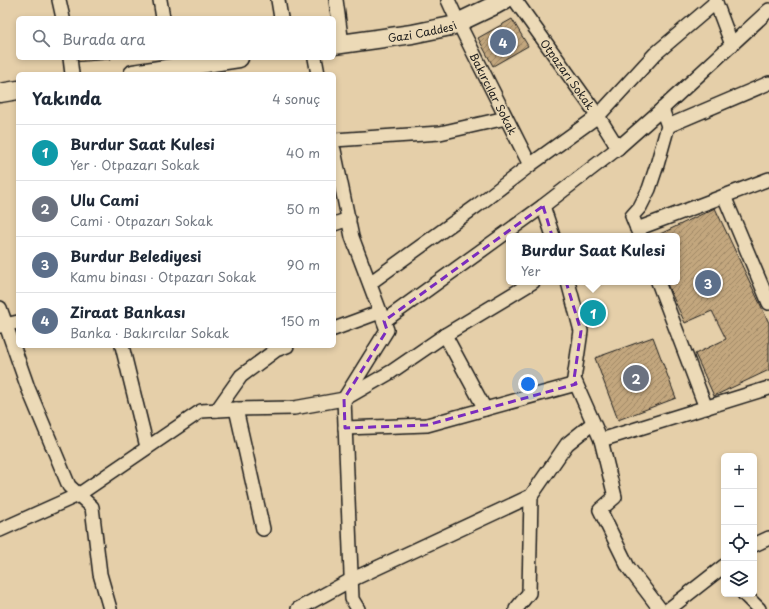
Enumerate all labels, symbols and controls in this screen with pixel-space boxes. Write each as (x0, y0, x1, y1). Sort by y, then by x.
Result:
search box (16, 16, 336, 60)
street label: Gazi Caddesi (387, 16, 459, 46)
icon: search (30, 27, 52, 49)
text: Burada ara (62, 27, 145, 50)
pin: 4 (490, 27, 516, 57)
street label: Otpazarı Sokak (537, 35, 600, 113)
street label: Bakırcılar Sokak (466, 49, 522, 138)
text: Yakında (32, 85, 102, 111)
text: 4 sonuç (272, 89, 320, 108)
text: Burdur Saat Kulesi (70, 132, 215, 155)
text: 1 (42, 143, 48, 162)
text: 40 m (286, 143, 320, 162)
text: Yer · Otpazarı Sokak (70, 155, 200, 174)
text: Ulu Cami (70, 188, 139, 211)
text: 2 (40, 199, 50, 218)
text: 50 m (286, 199, 320, 218)
text: Cami · Otpazarı Sokak (70, 211, 213, 230)
popup (506, 233, 680, 285)
text: Burdur Saat Kulesi (521, 238, 665, 261)
text: Burdur Belediyesi (70, 244, 201, 267)
text: 3 (41, 255, 49, 274)
text: 90 m (287, 255, 320, 274)
text: Yer (521, 261, 540, 280)
text: Kamu binası · Otpazarı Sokak (70, 267, 256, 286)
pin: 3 (695, 268, 721, 298)
pin: 1 (580, 298, 606, 328)
text: Ziraat Bankası (70, 300, 185, 323)
text: 4 (41, 311, 49, 330)
text: 150 m (281, 311, 320, 330)
text: Banka · Bakırcılar Sokak (70, 323, 229, 342)
pin: 2 (623, 363, 649, 393)
your location (518, 374, 538, 394)
map controls (721, 453, 757, 597)
button: + (721, 453, 757, 489)
button: − (721, 489, 757, 525)
button: locate (721, 525, 757, 561)
button: layers (721, 561, 757, 597)

